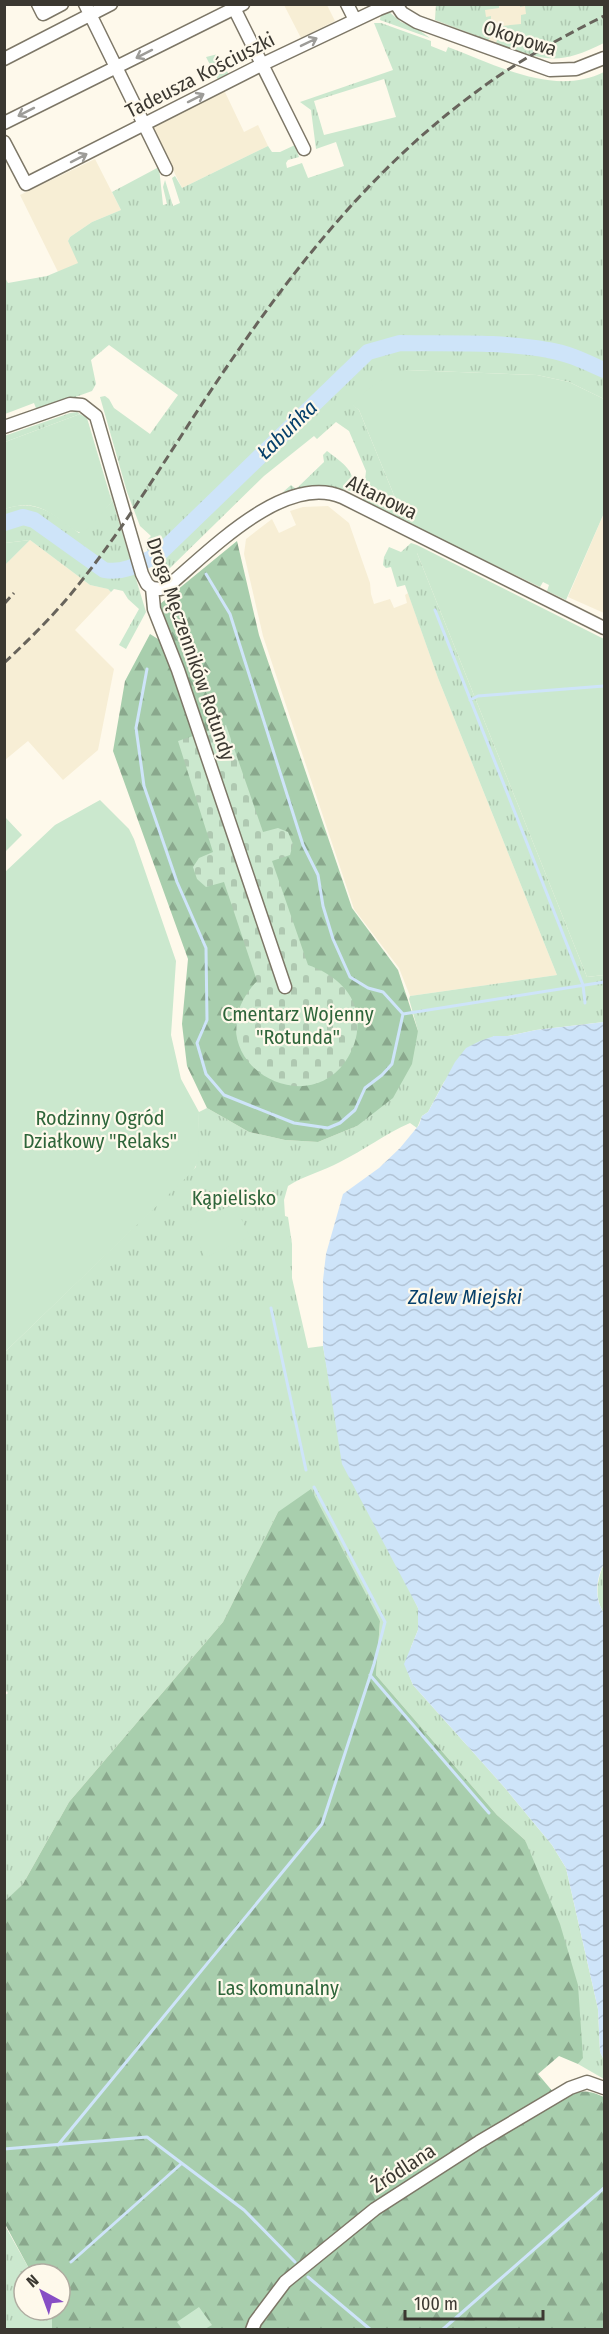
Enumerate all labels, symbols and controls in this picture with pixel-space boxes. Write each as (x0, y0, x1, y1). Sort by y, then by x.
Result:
street label: Okopowa (480, 15, 560, 61)
street label: Tadeusza Kościuszki (121, 27, 279, 123)
one-way arrow (299, 36, 317, 48)
one-way arrow (136, 48, 153, 60)
one-way arrow (186, 92, 204, 104)
one-way arrow (18, 107, 36, 119)
one-way arrow (69, 152, 87, 163)
water label: Łabuńka (251, 395, 323, 465)
street label: Altanowa (343, 470, 421, 524)
street label: Droga Męczenników Rotundy (142, 534, 241, 764)
park label: Cmentarz Wojenny "Rotunda" (222, 1002, 374, 1049)
park label: Rodzinny Ogród Działkowy "Relaks" (23, 1106, 177, 1153)
park label: Kąpielisko (192, 1186, 276, 1210)
water label: Zalew Miejski (407, 1284, 523, 1310)
park label: Las komunalny (217, 1976, 339, 2000)
street label: Źródlana (366, 2138, 440, 2198)
north arrow (12, 2262, 72, 2322)
text: N (23, 2271, 42, 2291)
scale bar (405, 2283, 543, 2321)
text: 100 m (414, 2293, 458, 2315)

